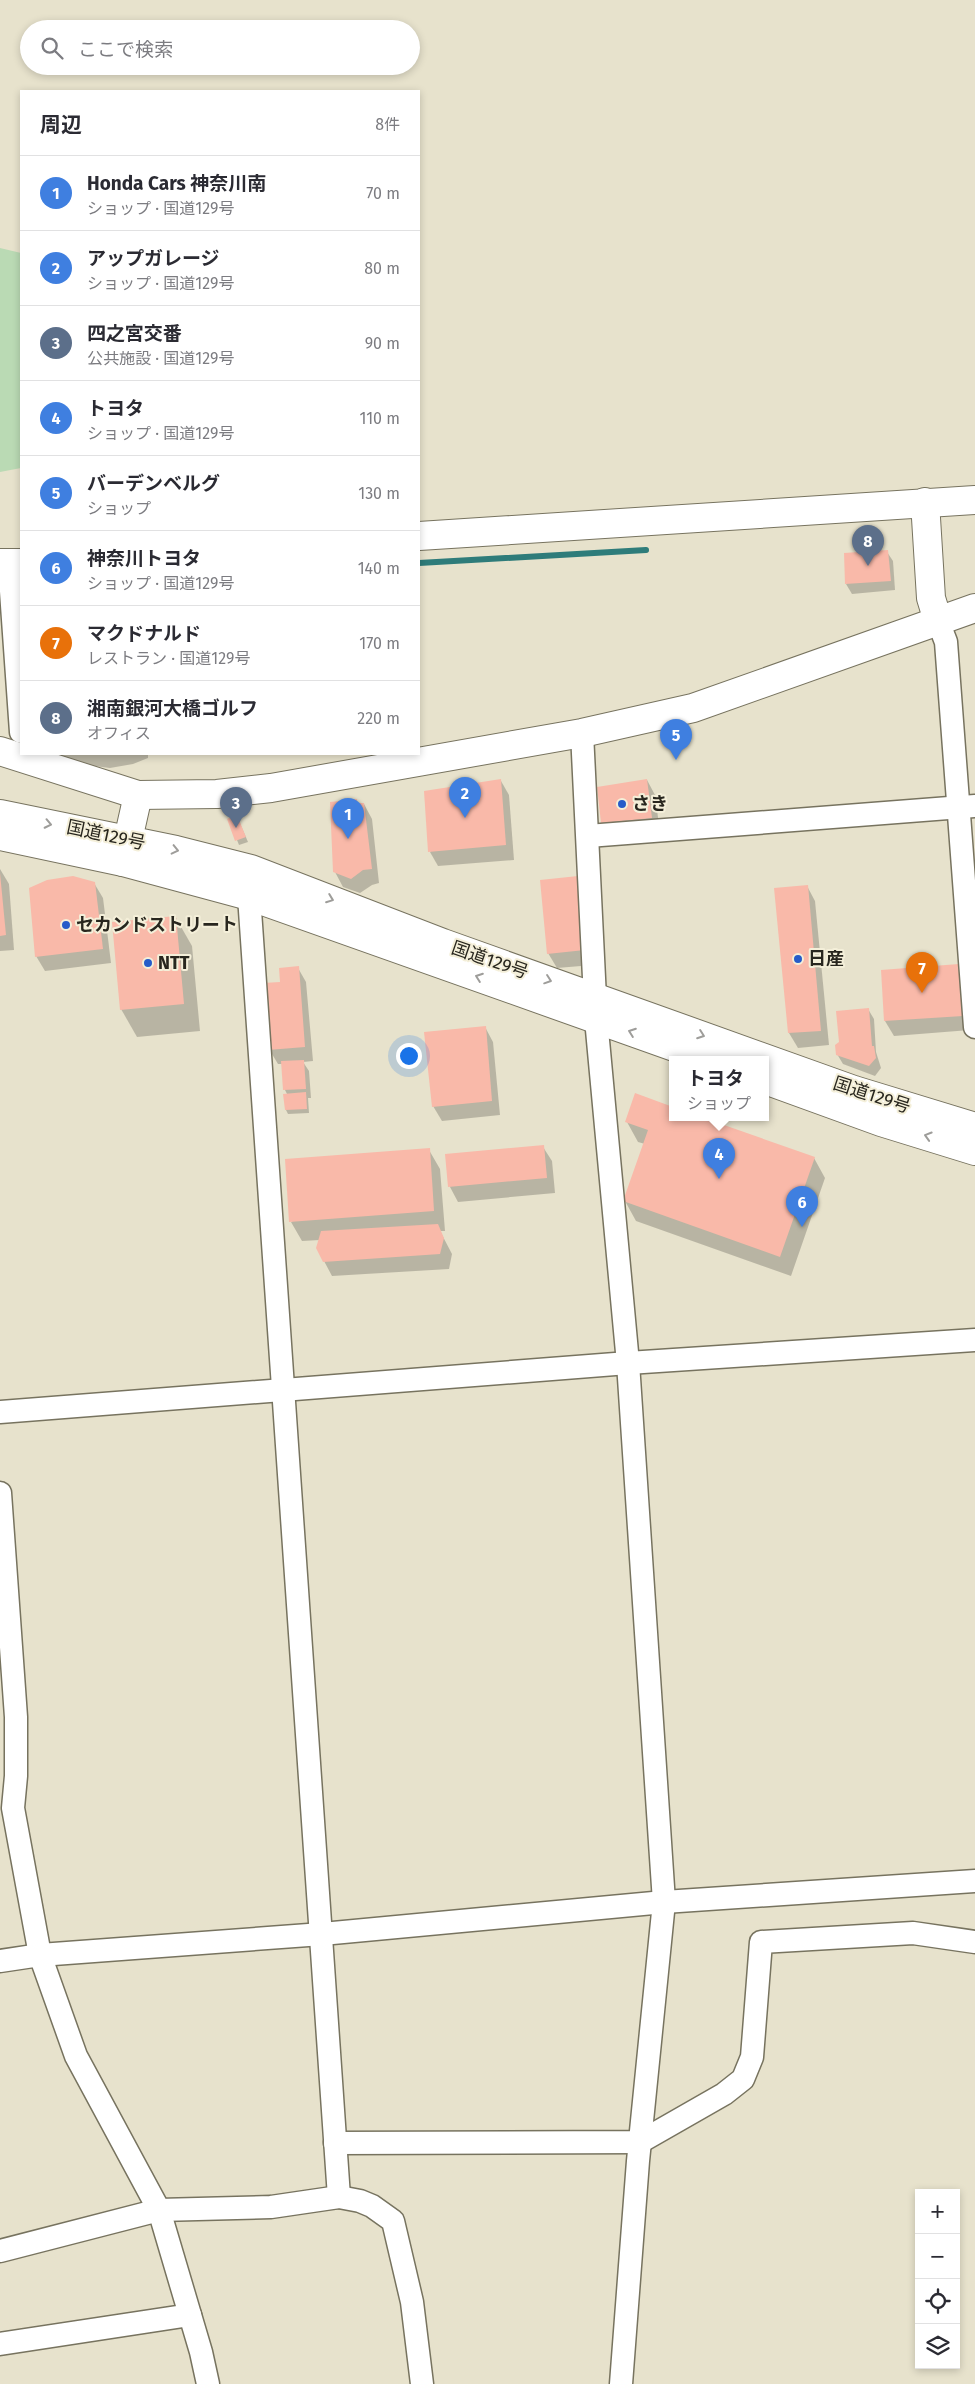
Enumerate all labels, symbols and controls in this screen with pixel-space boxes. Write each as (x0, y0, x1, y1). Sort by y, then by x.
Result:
search box (20, 20, 420, 75)
icon: search (38, 34, 66, 62)
text: ここで検索 (78, 38, 173, 61)
text: 周辺 (40, 112, 82, 138)
text: 8件 (375, 115, 400, 134)
text: Honda Cars 神奈川南 (87, 172, 266, 195)
text: 1 (52, 184, 60, 203)
text: 70 m (366, 184, 400, 203)
text: ショップ · 国道129号 (87, 199, 234, 218)
text: アップガレージ (87, 247, 220, 270)
text: 2 (52, 259, 60, 278)
text: 80 m (364, 259, 400, 278)
text: ショップ · 国道129号 (87, 274, 234, 293)
text: 四之宮交番 (87, 322, 182, 345)
text: 3 (52, 334, 60, 353)
text: 90 m (365, 334, 400, 353)
text: 公共施設 · 国道129号 (87, 349, 234, 368)
text: トヨタ (87, 397, 144, 420)
text: 4 (51, 409, 61, 428)
text: 110 m (359, 409, 400, 428)
text: ショップ · 国道129号 (87, 424, 234, 443)
text: バーデンベルグ (87, 472, 220, 495)
text: 5 (52, 484, 60, 503)
text: 130 m (358, 484, 400, 503)
text: ショップ (87, 499, 151, 518)
pin: 8 (852, 525, 884, 566)
text: 神奈川トヨタ (87, 547, 201, 570)
text: 6 (51, 559, 61, 578)
text: 140 m (358, 559, 400, 578)
text: ショップ · 国道129号 (87, 574, 234, 593)
text: マクドナルド (87, 622, 201, 645)
text: 7 (52, 634, 60, 653)
text: 170 m (359, 634, 400, 653)
text: レストラン · 国道129号 (87, 649, 250, 668)
text: 湘南銀河大橋ゴルフ (87, 697, 258, 720)
text: 8 (51, 709, 61, 728)
text: 220 m (357, 709, 400, 728)
pin: 5 (660, 719, 692, 760)
text: オフィス (87, 724, 151, 743)
pin: 2 (449, 777, 481, 818)
pin: 3 (220, 787, 252, 828)
place label: さき (632, 793, 668, 815)
pin: 1 (332, 798, 364, 839)
marker: さき (616, 798, 628, 810)
street label: 国道129号 (65, 816, 147, 854)
one-way arrow (43, 818, 52, 828)
one-way arrow (171, 844, 180, 855)
one-way arrow (325, 893, 333, 903)
place label: セカンドストリート (76, 914, 238, 936)
marker: セカンドストリート (60, 919, 72, 931)
street label: 国道129号 (449, 937, 531, 983)
place label: 日産 (808, 948, 844, 970)
place label: NTT (158, 952, 190, 974)
pin: 7 (906, 952, 938, 993)
marker: 日産 (792, 953, 804, 965)
marker: NTT (142, 957, 154, 969)
one-way arrow (475, 973, 484, 983)
one-way arrow (543, 974, 552, 984)
one-way arrow (628, 1028, 637, 1038)
one-way arrow (696, 1029, 704, 1039)
your location (396, 1043, 422, 1069)
popup (669, 1056, 769, 1121)
text: トヨタ (687, 1067, 744, 1090)
street label: 国道129号 (831, 1072, 913, 1118)
text: ショップ (687, 1094, 751, 1113)
one-way arrow (925, 1132, 933, 1142)
pin: 4 (703, 1138, 735, 1179)
pin: 6 (786, 1186, 818, 1227)
map controls (915, 2189, 960, 2369)
button: + (915, 2189, 960, 2234)
button: − (915, 2234, 960, 2279)
button: locate (915, 2279, 960, 2324)
button: layers (915, 2324, 960, 2369)

